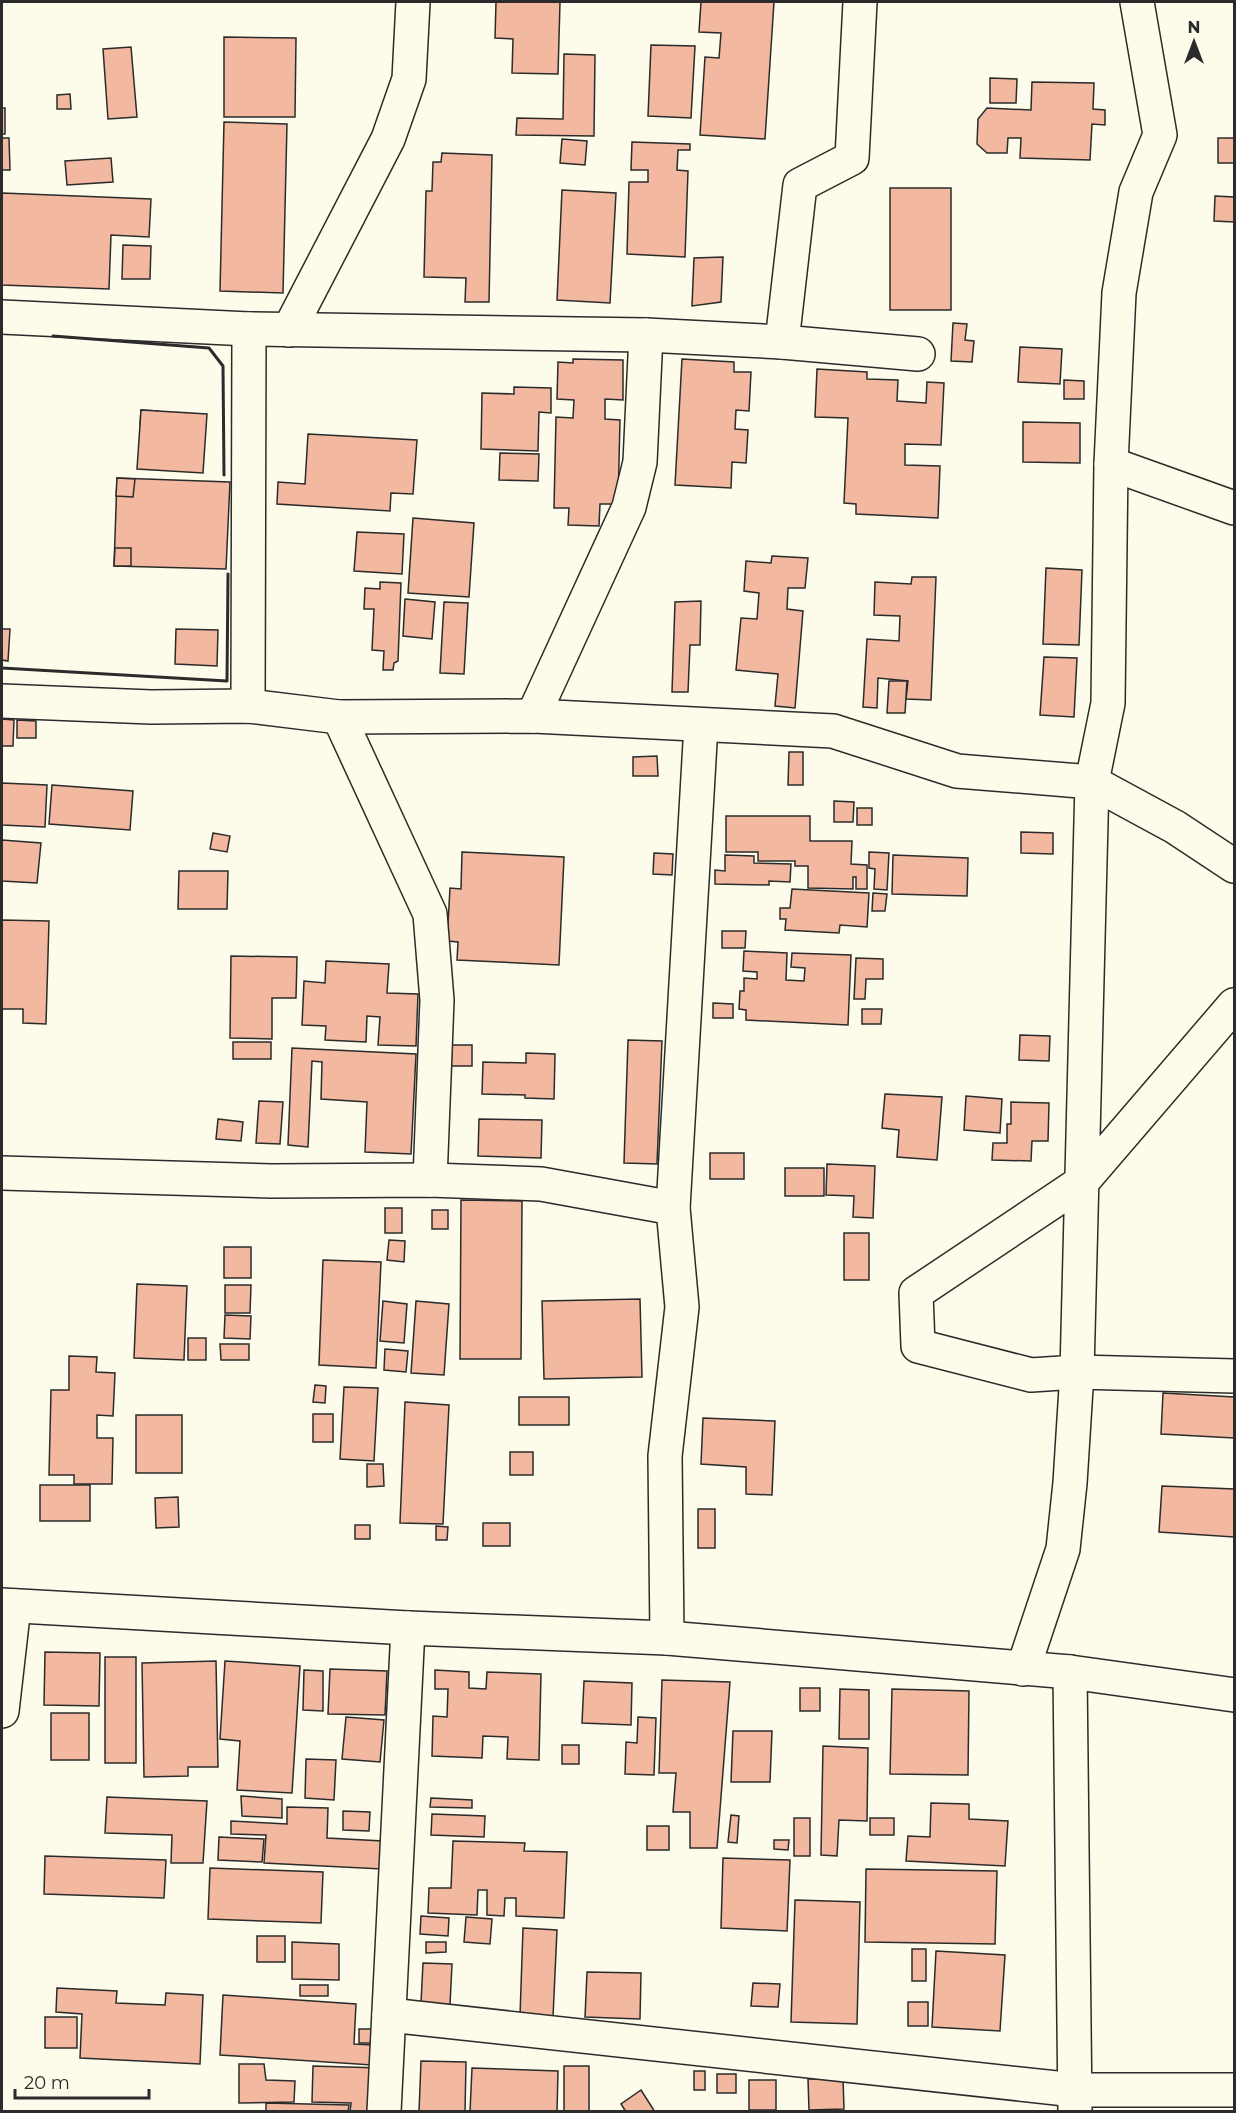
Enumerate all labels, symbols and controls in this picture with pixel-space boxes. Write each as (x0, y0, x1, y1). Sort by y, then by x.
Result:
north arrow (1164, 12, 1224, 72)
text: N (1188, 18, 1200, 37)
scale bar (15, 2062, 148, 2100)
text: 20 m (24, 2072, 70, 2094)

